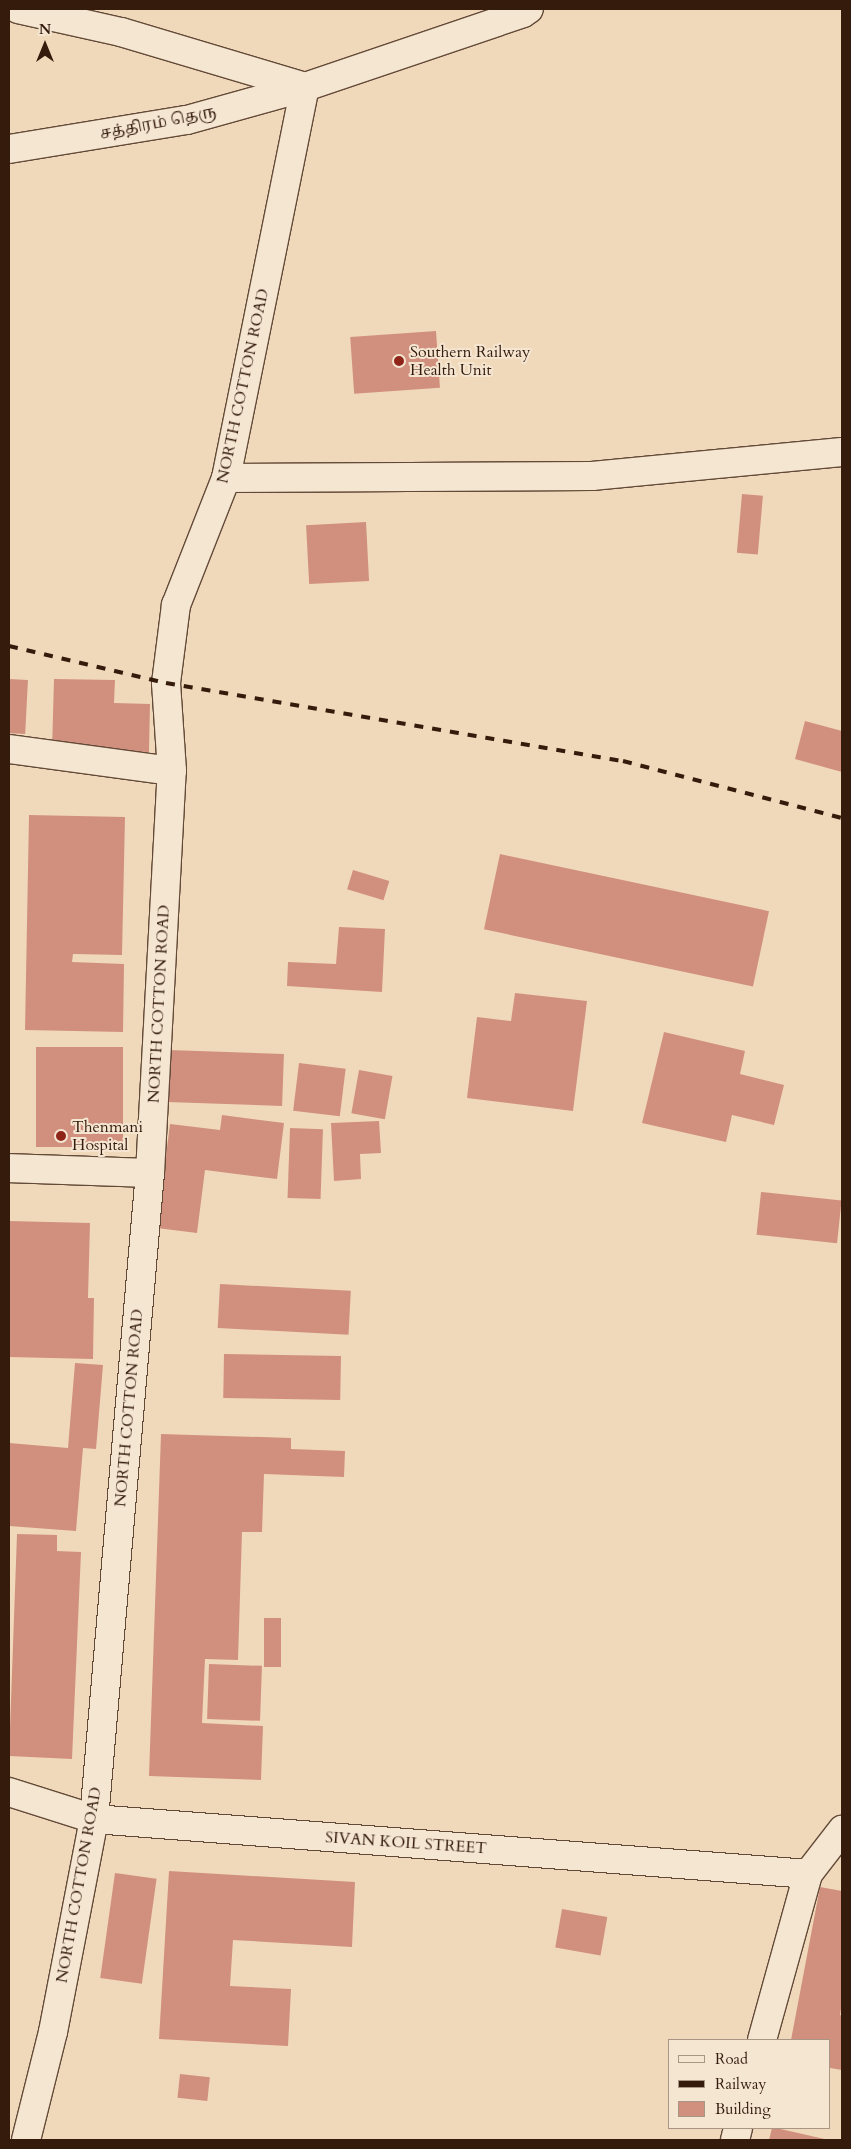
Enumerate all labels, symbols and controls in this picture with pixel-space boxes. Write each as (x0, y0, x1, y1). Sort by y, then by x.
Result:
north arrow (20, 20, 70, 70)
text: N (39, 20, 51, 39)
street label: சத்திரம் தெரு (98, 102, 218, 144)
street label: NORTH COTTON ROAD (213, 287, 273, 485)
place label: Southern Railway Health Unit (410, 342, 531, 380)
marker: Southern Railway Health Unit (392, 354, 406, 368)
street label: NORTH COTTON ROAD (144, 904, 174, 1104)
place label: Thenmani Hospital (72, 1117, 143, 1155)
marker: Thenmani Hospital (54, 1129, 68, 1143)
street label: NORTH COTTON ROAD (111, 1308, 147, 1508)
street label: NORTH COTTON ROAD (52, 1786, 106, 1984)
street label: SIVAN KOIL STREET (325, 1828, 487, 1858)
legend (668, 2039, 831, 2129)
text: Road (715, 2049, 748, 2069)
text: Railway (715, 2074, 766, 2094)
text: Building (715, 2099, 771, 2119)

